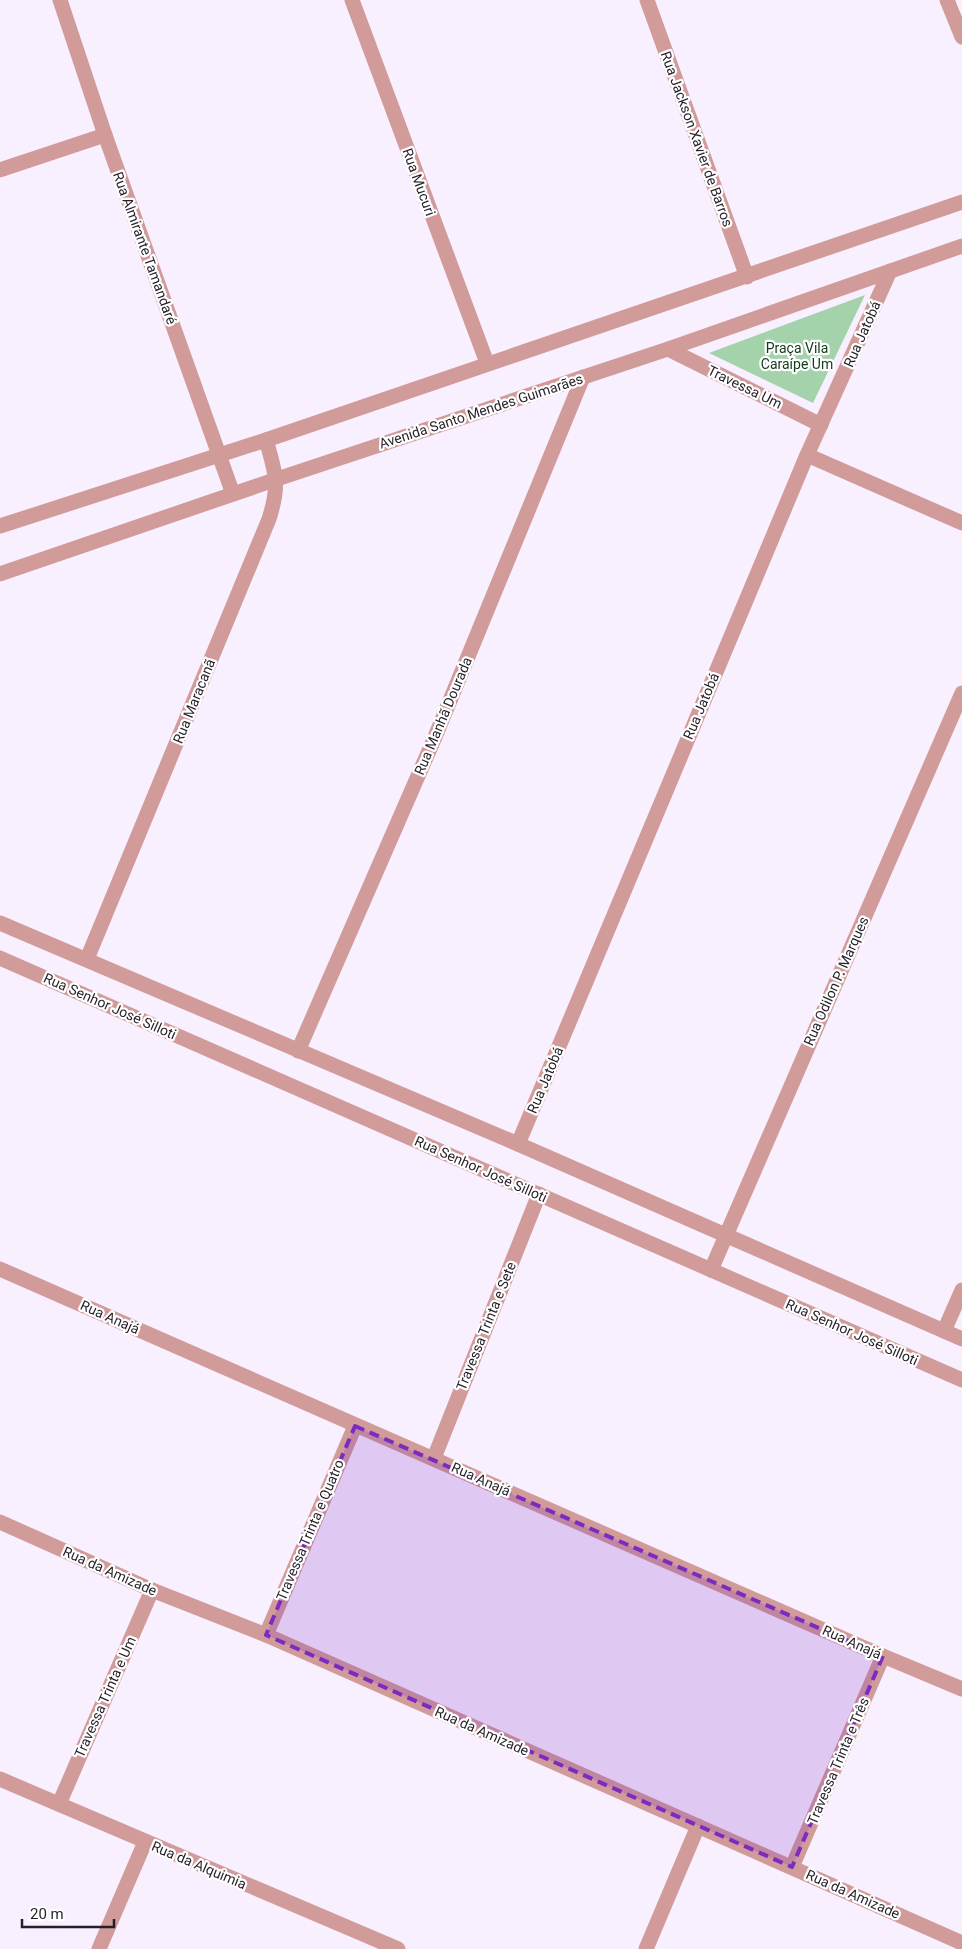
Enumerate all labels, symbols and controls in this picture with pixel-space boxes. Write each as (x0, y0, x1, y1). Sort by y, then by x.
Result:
street label: Rua Jackson Xavier de Barros (658, 49, 736, 229)
street label: Rua Mucuri (399, 146, 439, 218)
street label: Rua Almirante Tamandaré (110, 170, 180, 326)
street label: Rua Jatobá (840, 298, 884, 370)
park label: Praça Vila Caraípe Um (761, 340, 833, 372)
street label: Travessa Um (705, 362, 785, 412)
street label: Avenida Santo Mendes Guimarães (377, 370, 585, 452)
street label: Rua Manhã Dourada (411, 655, 475, 777)
street label: Rua Maracanã (170, 656, 218, 746)
street label: Rua Jatobá (680, 670, 722, 742)
street label: Rua Odilon P. Marques (800, 914, 872, 1048)
street label: Rua Senhor José Silloti (41, 970, 179, 1042)
street label: Rua Jatobá (524, 1044, 566, 1116)
street label: Rua Senhor José Silloti (412, 1133, 550, 1205)
street label: Travessa Trinta e Sete (453, 1259, 519, 1393)
street label: Rua Senhor José Silloti (783, 1296, 921, 1368)
street label: Rua Anajá (78, 1297, 142, 1337)
street label: Travessa Trinta e Quatro (273, 1457, 347, 1603)
street label: Rua Anajá (449, 1459, 513, 1499)
street label: Rua da Amizade (61, 1543, 159, 1599)
street label: Rua Anajá (820, 1622, 884, 1662)
street label: Travessa Trinta e Um (71, 1634, 139, 1760)
street label: Travessa Trinta e Três (804, 1695, 872, 1827)
street label: Rua da Amizade (433, 1703, 531, 1759)
street label: Rua da Alquimia (149, 1838, 249, 1892)
street label: Rua da Amizade (804, 1866, 902, 1922)
scale bar (22, 1896, 115, 1928)
text: 20 m (30, 1905, 64, 1923)

